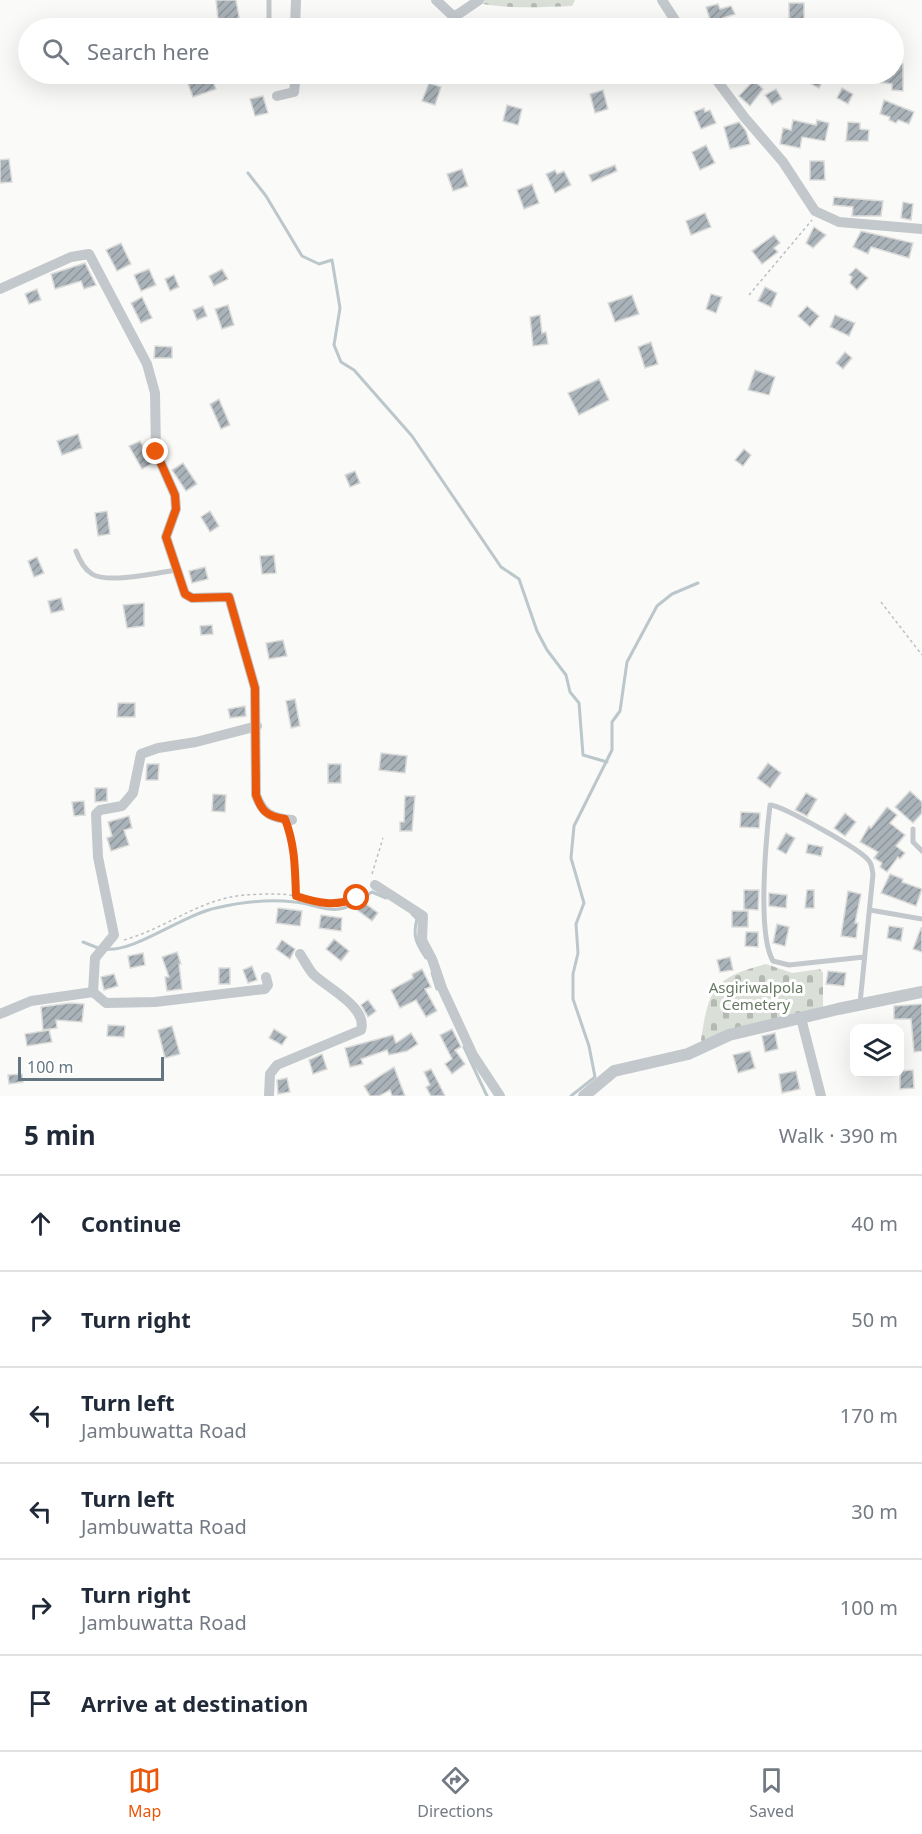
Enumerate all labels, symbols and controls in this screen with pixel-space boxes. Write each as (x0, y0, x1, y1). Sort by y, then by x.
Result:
search box (18, 18, 904, 84)
icon: search (39, 35, 72, 68)
text: Search here (87, 36, 209, 66)
route end (142, 438, 168, 464)
route start (343, 884, 369, 910)
park label: Asgiriwalpola Cemetery (709, 977, 803, 1014)
map controls (850, 1024, 904, 1078)
button: layers (850, 1024, 904, 1078)
scale bar (18, 1054, 164, 1082)
text: 100 m (27, 1056, 74, 1078)
text: 5 min (24, 1117, 96, 1153)
text: Walk · 390 m (779, 1122, 898, 1149)
icon: ahead (24, 1207, 57, 1240)
text: Continue (81, 1208, 181, 1238)
text: 40 m (851, 1210, 898, 1237)
icon: right (24, 1303, 57, 1336)
text: Turn right (81, 1304, 191, 1334)
text: 50 m (851, 1306, 898, 1333)
text: Turn left (81, 1387, 175, 1417)
icon: left (24, 1399, 57, 1432)
text: 170 m (840, 1402, 898, 1429)
text: Jambuwatta Road (81, 1417, 247, 1444)
text: Turn left (81, 1483, 175, 1513)
icon: left (24, 1495, 57, 1528)
text: 30 m (851, 1498, 898, 1525)
text: Jambuwatta Road (81, 1513, 247, 1540)
text: Turn right (81, 1579, 191, 1609)
icon: right (24, 1591, 57, 1624)
text: 100 m (840, 1594, 898, 1621)
text: Jambuwatta Road (81, 1609, 247, 1636)
icon: arrive (24, 1687, 57, 1720)
text: Arrive at destination (81, 1688, 308, 1718)
tab: Map (128, 1764, 161, 1822)
tab: Directions (417, 1764, 493, 1822)
tab: Saved (749, 1764, 794, 1822)

